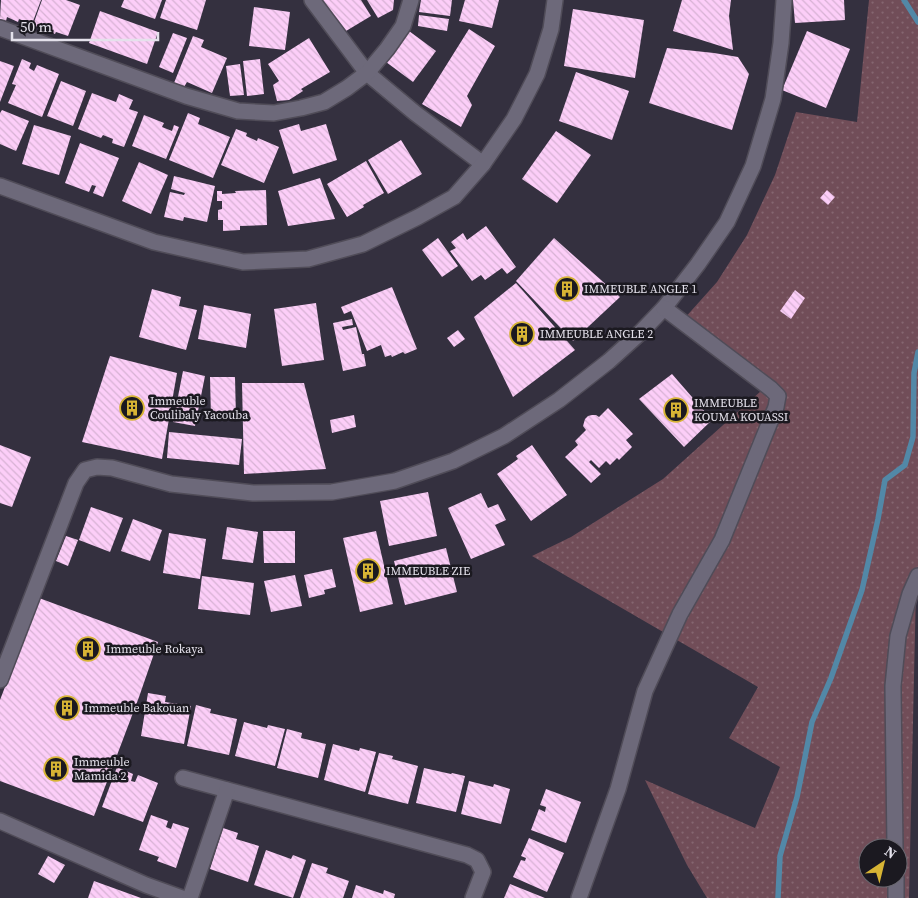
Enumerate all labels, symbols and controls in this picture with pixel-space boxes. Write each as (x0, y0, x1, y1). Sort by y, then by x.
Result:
scale bar (12, 10, 159, 42)
text: 50 m (20, 16, 52, 37)
building icon: IMMEUBLE ANGLE 1 (554, 276, 580, 302)
place label: IMMEUBLE ANGLE 1 (584, 281, 697, 297)
building icon: IMMEUBLE ANGLE 2 (509, 321, 535, 347)
place label: IMMEUBLE ANGLE 2 (540, 326, 653, 342)
place label: Immeuble Coulibaly Yacouba (150, 393, 249, 423)
building icon: Immeuble Coulibaly Yacouba (119, 395, 145, 421)
place label: IMMEUBLE KOUMA KOUASSI (694, 395, 788, 425)
building icon: IMMEUBLE KOUMA KOUASSI (663, 397, 689, 423)
building icon: IMMEUBLE ZIE (355, 558, 381, 584)
place label: IMMEUBLE ZIE (386, 563, 470, 579)
building icon: Immeuble Rokaya (75, 636, 101, 662)
place label: Immeuble Rokaya (106, 641, 204, 657)
building icon: Immeuble Bakouan (54, 695, 80, 721)
place label: Immeuble Bakouan (84, 700, 189, 716)
place label: Immeuble Mamida 2 (74, 754, 130, 784)
building icon: Immeuble Mamida 2 (43, 756, 69, 782)
north arrow (858, 838, 908, 888)
text: N (881, 841, 900, 863)

